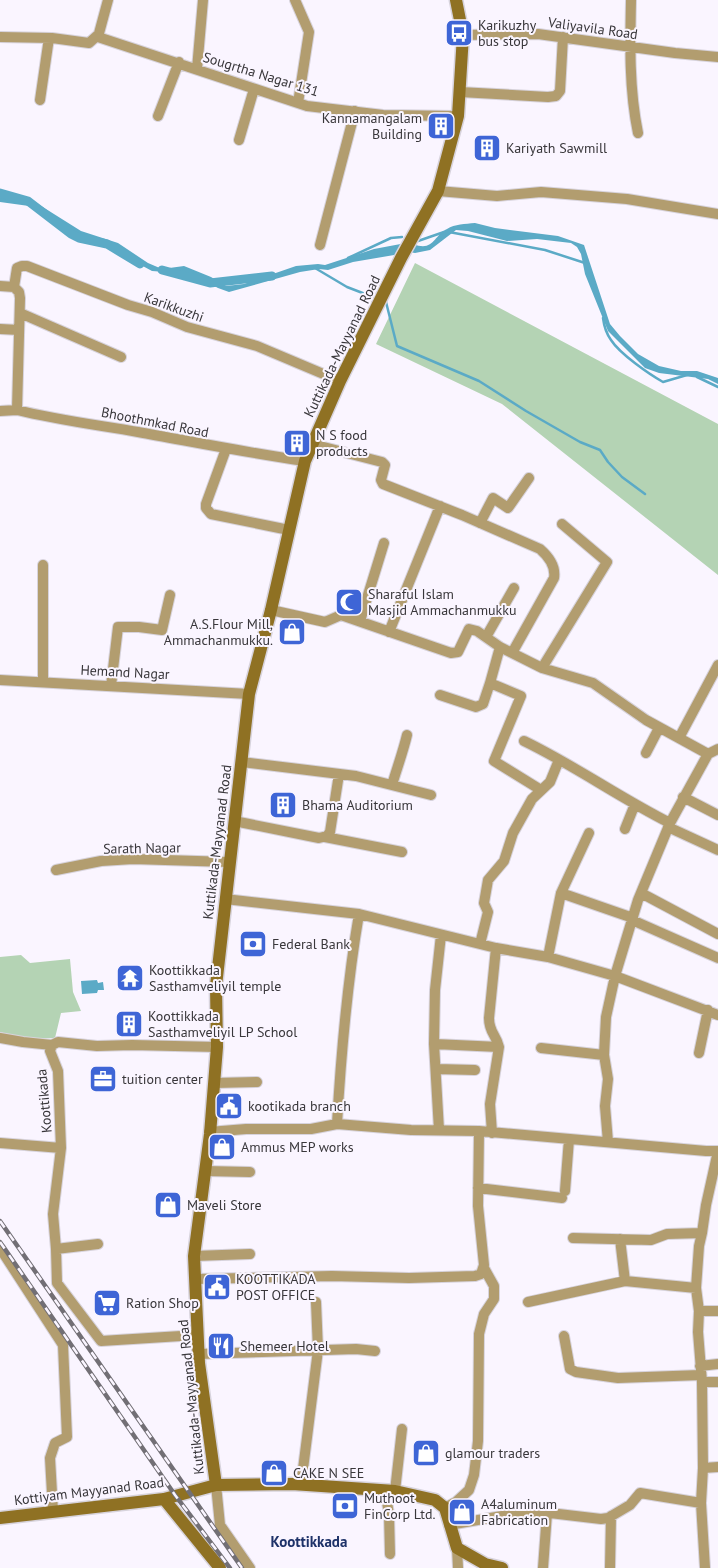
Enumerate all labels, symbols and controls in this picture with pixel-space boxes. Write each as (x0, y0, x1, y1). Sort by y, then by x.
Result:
street label: Valiyavila Road (546, 13, 639, 43)
place label: Karikuzhy bus stop (478, 16, 537, 50)
bus stop icon: Karikuzhy bus stop (444, 18, 474, 48)
street label: Sougrtha Nagar 131 (201, 48, 321, 100)
place label: Kannamangalam Building (322, 109, 422, 143)
building icon: Kannamangalam Building (426, 111, 456, 141)
building icon: Kariyath Sawmill (472, 133, 502, 163)
place label: Kariyath Sawmill (506, 139, 607, 157)
street label: Kuttikada-Mayyanad Road (300, 272, 384, 420)
street label: Karikkuzhi (142, 288, 206, 326)
street label: Bhoothmkad Road (100, 403, 210, 441)
place label: N S food products (316, 426, 368, 460)
building icon: N S food products (282, 428, 312, 458)
place label: Sharaful Islam Masjid Ammachanmukku (368, 585, 517, 619)
mosque icon: Sharaful Islam Masjid Ammachanmukku (334, 587, 364, 617)
place label: A.S.Flour Mill, Ammachanmukku. (164, 615, 273, 649)
shop icon: A.S.Flour Mill, Ammachanmukku. (277, 617, 307, 647)
street label: Hemand Nagar (80, 661, 170, 683)
street label: Kuttikada-Mayyanad Road (199, 764, 235, 920)
building icon: Bhama Auditorium (268, 790, 298, 820)
place label: Bhama Auditorium (302, 796, 413, 814)
street label: Sarath Nagar (103, 838, 181, 858)
bank icon: Federal Bank (238, 929, 268, 959)
place label: Federal Bank (272, 935, 350, 953)
place label: Koottikkada Sasthamveliyil temple (149, 961, 281, 995)
temple icon: Koottikkada Sasthamveliyil temple (115, 963, 145, 993)
place label: Koottikkada Sasthamveliyil LP School (148, 1007, 297, 1041)
building icon: Koottikkada Sasthamveliyil LP School (114, 1009, 144, 1039)
office icon: tuition center (88, 1064, 118, 1094)
street label: Koottikada (32, 1068, 56, 1134)
place label: tuition center (122, 1070, 203, 1088)
public building icon: kootikada branch (214, 1091, 244, 1121)
place label: kootikada branch (248, 1097, 351, 1115)
shop icon: Ammus MEP works (207, 1132, 237, 1162)
place label: Ammus MEP works (241, 1138, 354, 1156)
shop icon: Maveli Store (153, 1190, 183, 1220)
place label: Maveli Store (187, 1196, 262, 1214)
place label: KOOTTIKADA POST OFFICE (236, 1270, 316, 1304)
public building icon: KOOTTIKADA POST OFFICE (202, 1272, 232, 1302)
supermarket icon: Ration Shop (92, 1288, 122, 1318)
place label: Ration Shop (126, 1294, 199, 1312)
street label: Kuttikada-Mayyanad Road (174, 1319, 208, 1475)
restaurant icon: Shemeer Hotel (206, 1331, 236, 1361)
place label: Shemeer Hotel (240, 1337, 329, 1355)
shop icon: glamour traders (411, 1438, 441, 1468)
place label: glamour traders (445, 1444, 540, 1462)
shop icon: CAKE N SEE (259, 1458, 289, 1488)
place label: CAKE N SEE (293, 1464, 364, 1482)
street label: Kottiyam Mayyanad Road (13, 1473, 165, 1509)
place label: Muthoot FinCorp Ltd. (364, 1489, 436, 1523)
bank icon: Muthoot FinCorp Ltd. (330, 1491, 360, 1521)
place label: A4aluminum Fabrication (481, 1495, 557, 1529)
shop icon: A4aluminum Fabrication (447, 1497, 477, 1527)
district label: Koottikkada (271, 1532, 347, 1551)

